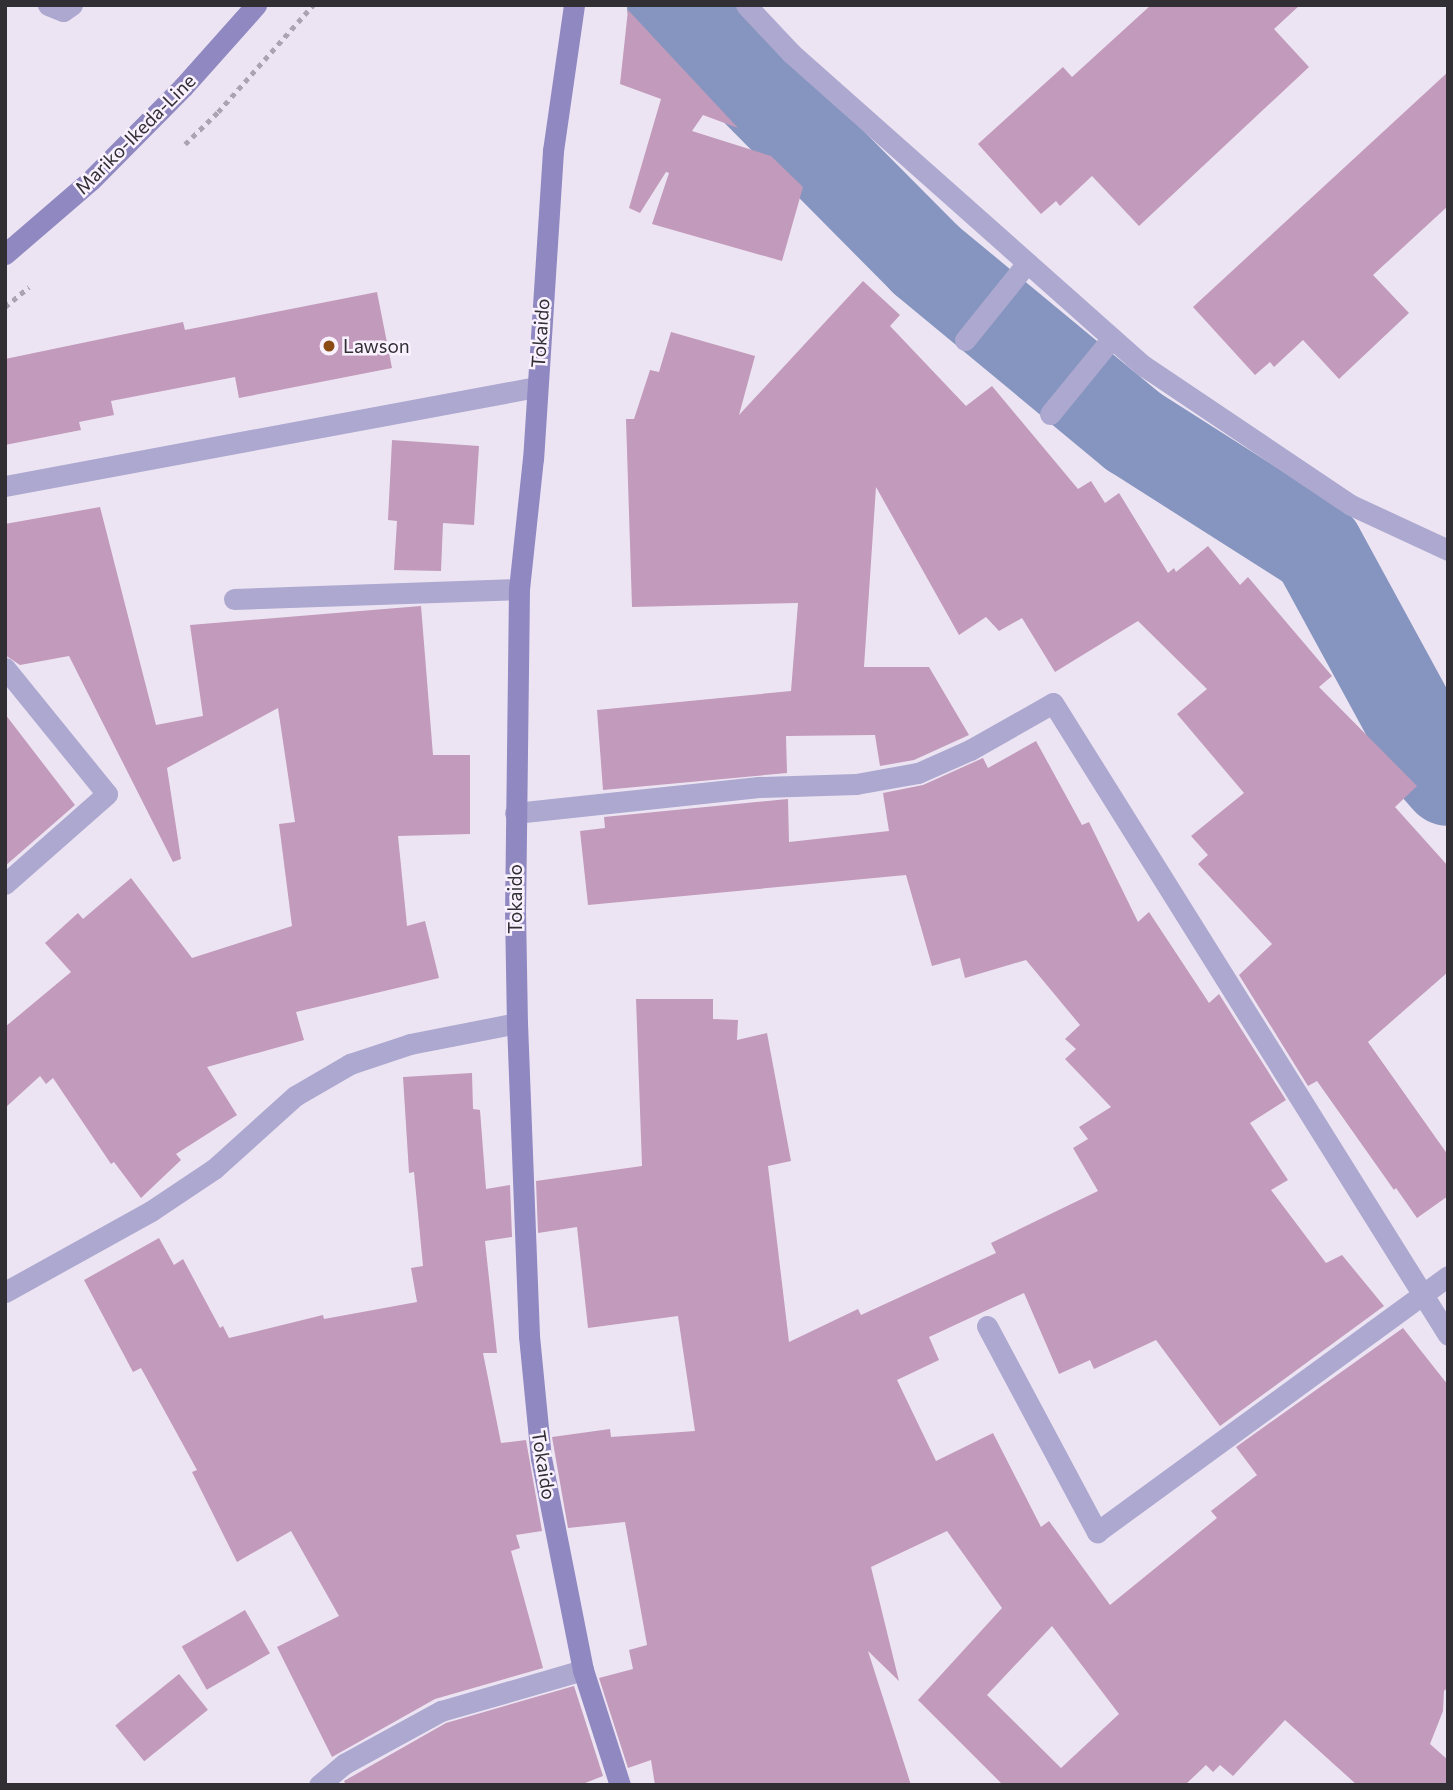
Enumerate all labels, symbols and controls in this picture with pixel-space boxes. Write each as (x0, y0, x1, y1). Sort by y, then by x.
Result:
street label: Mariko-Ikeda-Line (70, 69, 200, 199)
street label: Tokaido (526, 298, 554, 368)
place label: Lawson (343, 335, 410, 357)
marker: Lawson (321, 338, 337, 354)
street label: Tokaido (504, 864, 526, 934)
street label: Tokaido (527, 1429, 561, 1501)

